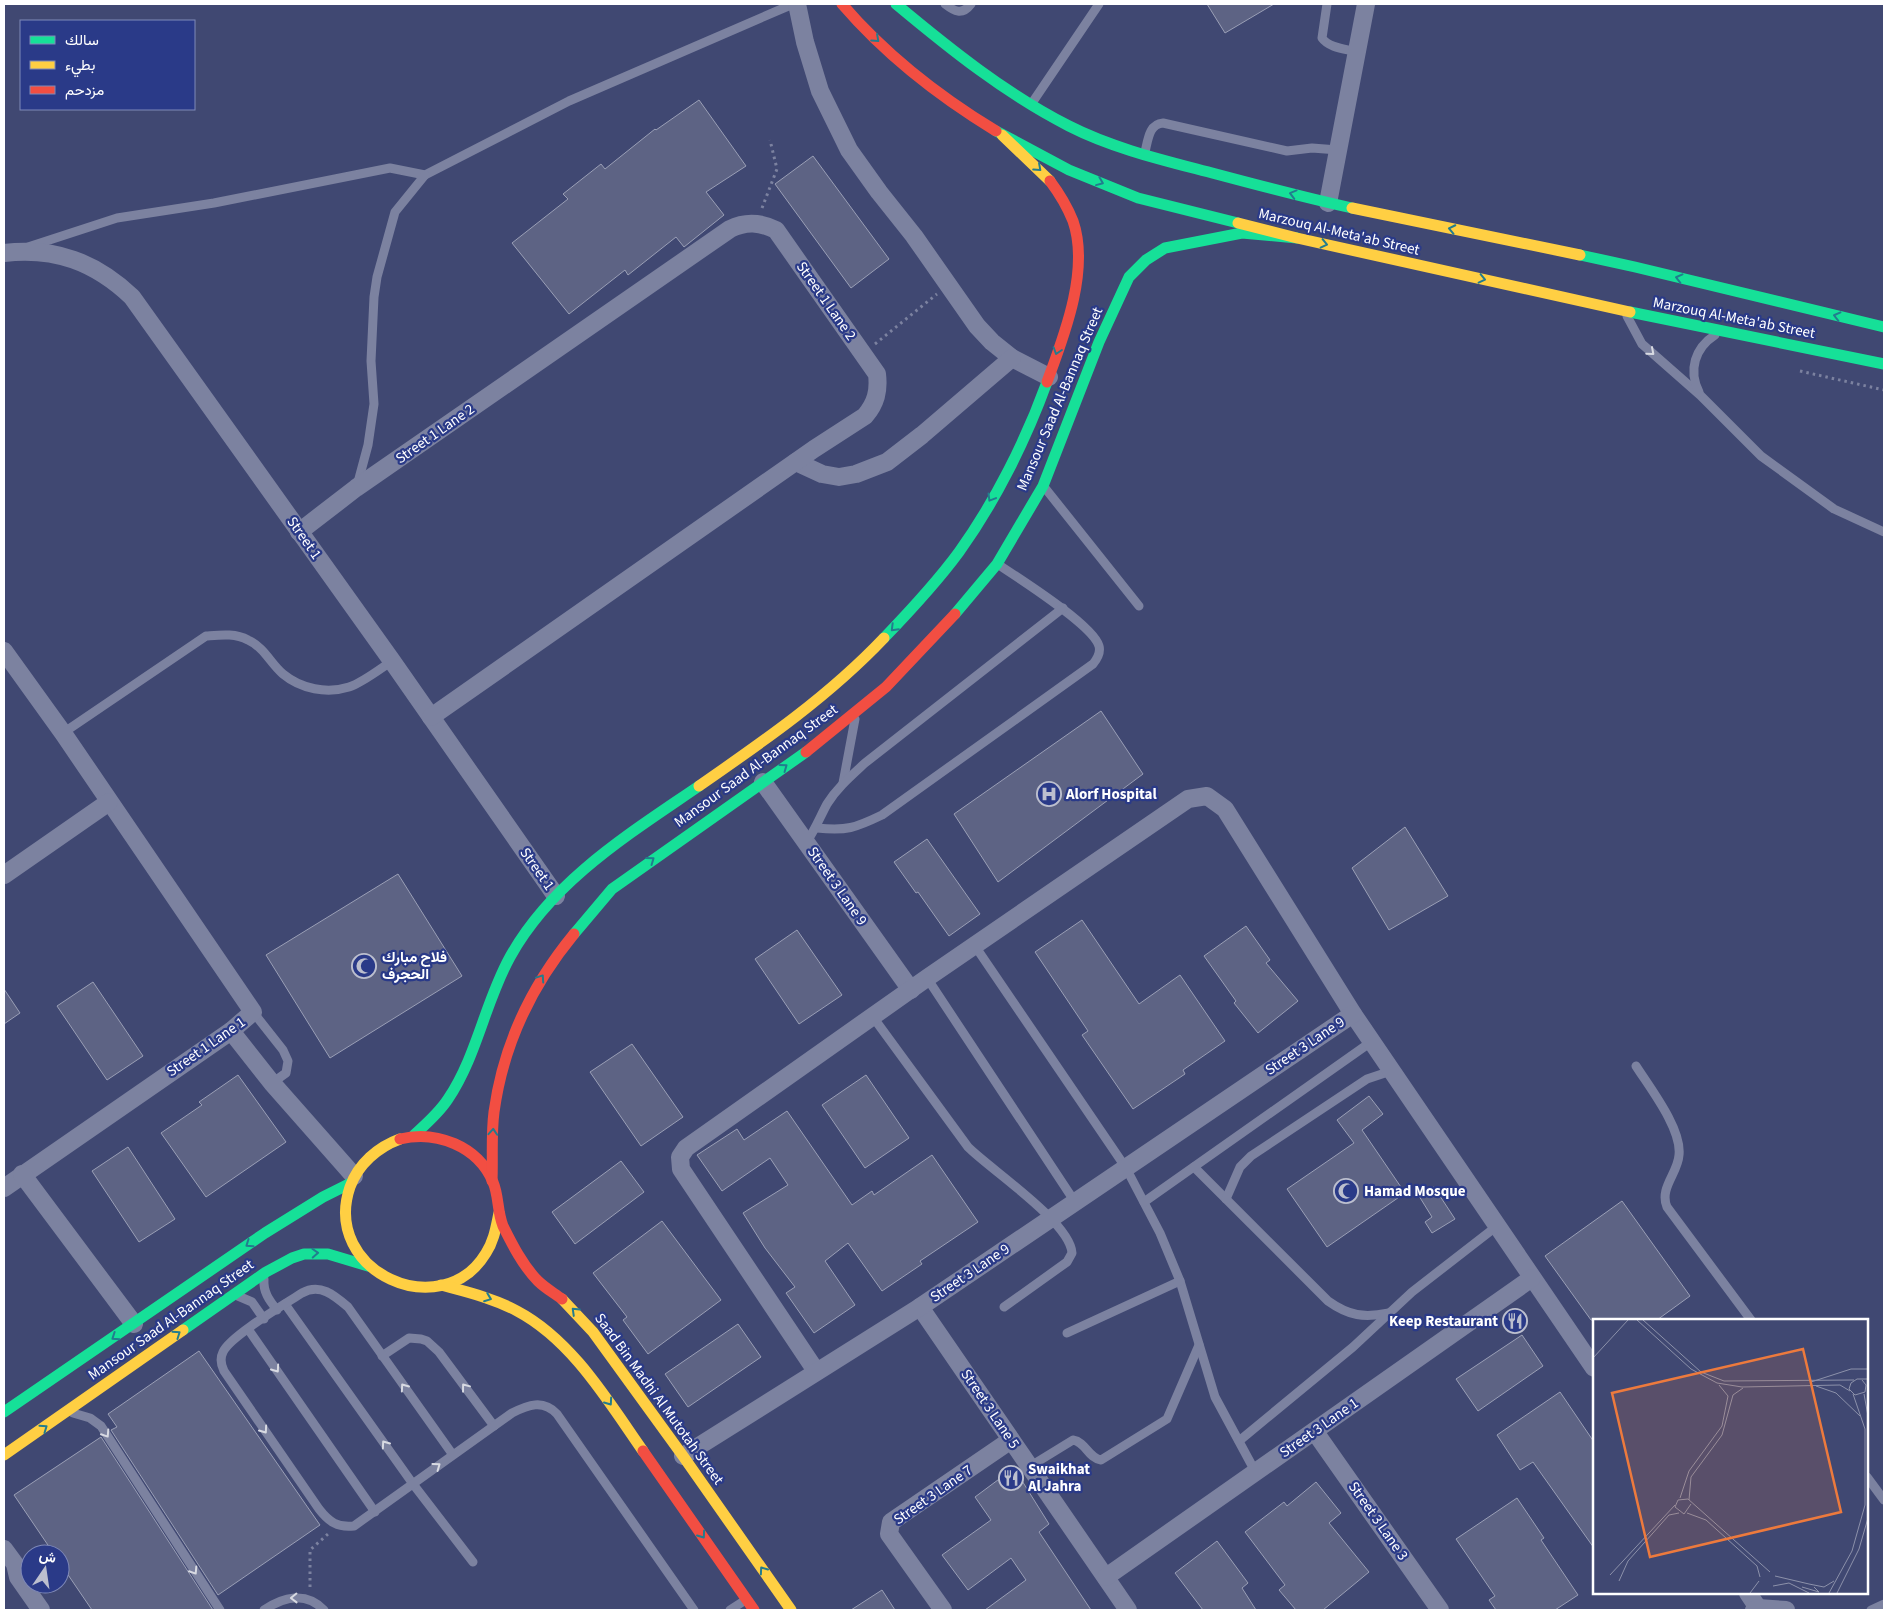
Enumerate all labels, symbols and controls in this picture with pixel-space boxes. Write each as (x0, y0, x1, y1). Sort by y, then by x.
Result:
legend (20, 20, 195, 110)
text: سالك (65, 30, 99, 51)
one-way arrow (870, 33, 879, 42)
text: بطيء (65, 55, 95, 78)
text: مزدحم (65, 80, 104, 101)
one-way arrow (1032, 162, 1041, 171)
one-way arrow (1095, 176, 1104, 186)
one-way arrow (1288, 189, 1297, 200)
street label: Marzouq Al-Meta'ab Street (1256, 203, 1422, 261)
one-way arrow (1447, 224, 1456, 235)
one-way arrow (1319, 238, 1328, 249)
street label: Street 1 Lane 2 (791, 257, 861, 345)
one-way arrow (1478, 273, 1487, 284)
one-way arrow (1674, 273, 1683, 284)
street label: Marzouq Al-Meta'ab Street (1651, 292, 1817, 344)
street label: Mansour Saad Al-Bannaq Street (1012, 304, 1108, 494)
one-way arrow (1832, 311, 1841, 322)
one-way arrow (1053, 346, 1063, 354)
one-way arrow (1645, 346, 1654, 354)
street label: Street 1 Lane 2 (391, 399, 479, 469)
one-way arrow (987, 493, 997, 502)
street label: Street 1 (282, 512, 326, 564)
one-way arrow (891, 622, 900, 631)
street label: Mansour Saad Al-Bannaq Street (670, 699, 842, 833)
one-way arrow (778, 764, 788, 773)
hospital icon: Alorf Hospital (1036, 781, 1062, 807)
place label: Alorf Hospital (1065, 784, 1157, 805)
street label: Street 3 Lane 9 (802, 842, 872, 930)
street label: Street 1 (515, 843, 559, 895)
one-way arrow (645, 857, 655, 866)
place label: فلاح مبارك الحجرف (382, 947, 447, 985)
mosque icon: فلاح مبارك الحجرف (351, 953, 377, 979)
one-way arrow (535, 975, 544, 984)
street label: Street 1 Lane 1 (162, 1012, 250, 1082)
street label: Street 3 Lane 9 (1261, 1012, 1349, 1080)
one-way arrow (488, 1128, 499, 1136)
mosque icon: Hamad Mosque (1333, 1178, 1359, 1204)
place label: Hamad Mosque (1364, 1181, 1466, 1202)
one-way arrow (245, 1238, 255, 1247)
street label: Street 3 Lane 9 (926, 1239, 1014, 1307)
one-way arrow (312, 1247, 320, 1258)
street label: Mansour Saad Al-Bannaq Street (84, 1255, 258, 1385)
one-way arrow (483, 1291, 492, 1302)
one-way arrow (572, 1308, 581, 1317)
restaurant icon: Keep Restaurant (1502, 1308, 1528, 1334)
street label: Saad Bin Madhi Al Mutotah Street (589, 1309, 729, 1489)
place label: Keep Restaurant (1389, 1311, 1498, 1332)
inset map (1593, 1319, 1868, 1594)
one-way arrow (111, 1331, 121, 1340)
one-way arrow (171, 1331, 181, 1340)
one-way arrow (270, 1364, 279, 1373)
street label: Street 3 Lane 5 (956, 1365, 1024, 1453)
one-way arrow (401, 1383, 410, 1393)
one-way arrow (462, 1383, 471, 1393)
street label: Street 3 Lane 1 (1275, 1393, 1363, 1463)
one-way arrow (603, 1396, 612, 1406)
one-way arrow (38, 1425, 48, 1434)
one-way arrow (258, 1425, 268, 1434)
one-way arrow (100, 1428, 109, 1438)
one-way arrow (382, 1440, 391, 1450)
place label: Swaikhat Al Jahra (1027, 1459, 1090, 1497)
street label: Street 3 Lane 7 (889, 1460, 977, 1530)
one-way arrow (432, 1463, 441, 1472)
restaurant icon: Swaikhat Al Jahra (998, 1465, 1024, 1491)
street label: Street 3 Lane 3 (1343, 1477, 1413, 1565)
one-way arrow (696, 1530, 705, 1539)
north arrow (20, 1544, 70, 1594)
text: ش (37, 1546, 58, 1569)
one-way arrow (188, 1565, 197, 1574)
one-way arrow (760, 1566, 769, 1576)
one-way arrow (290, 1593, 298, 1603)

